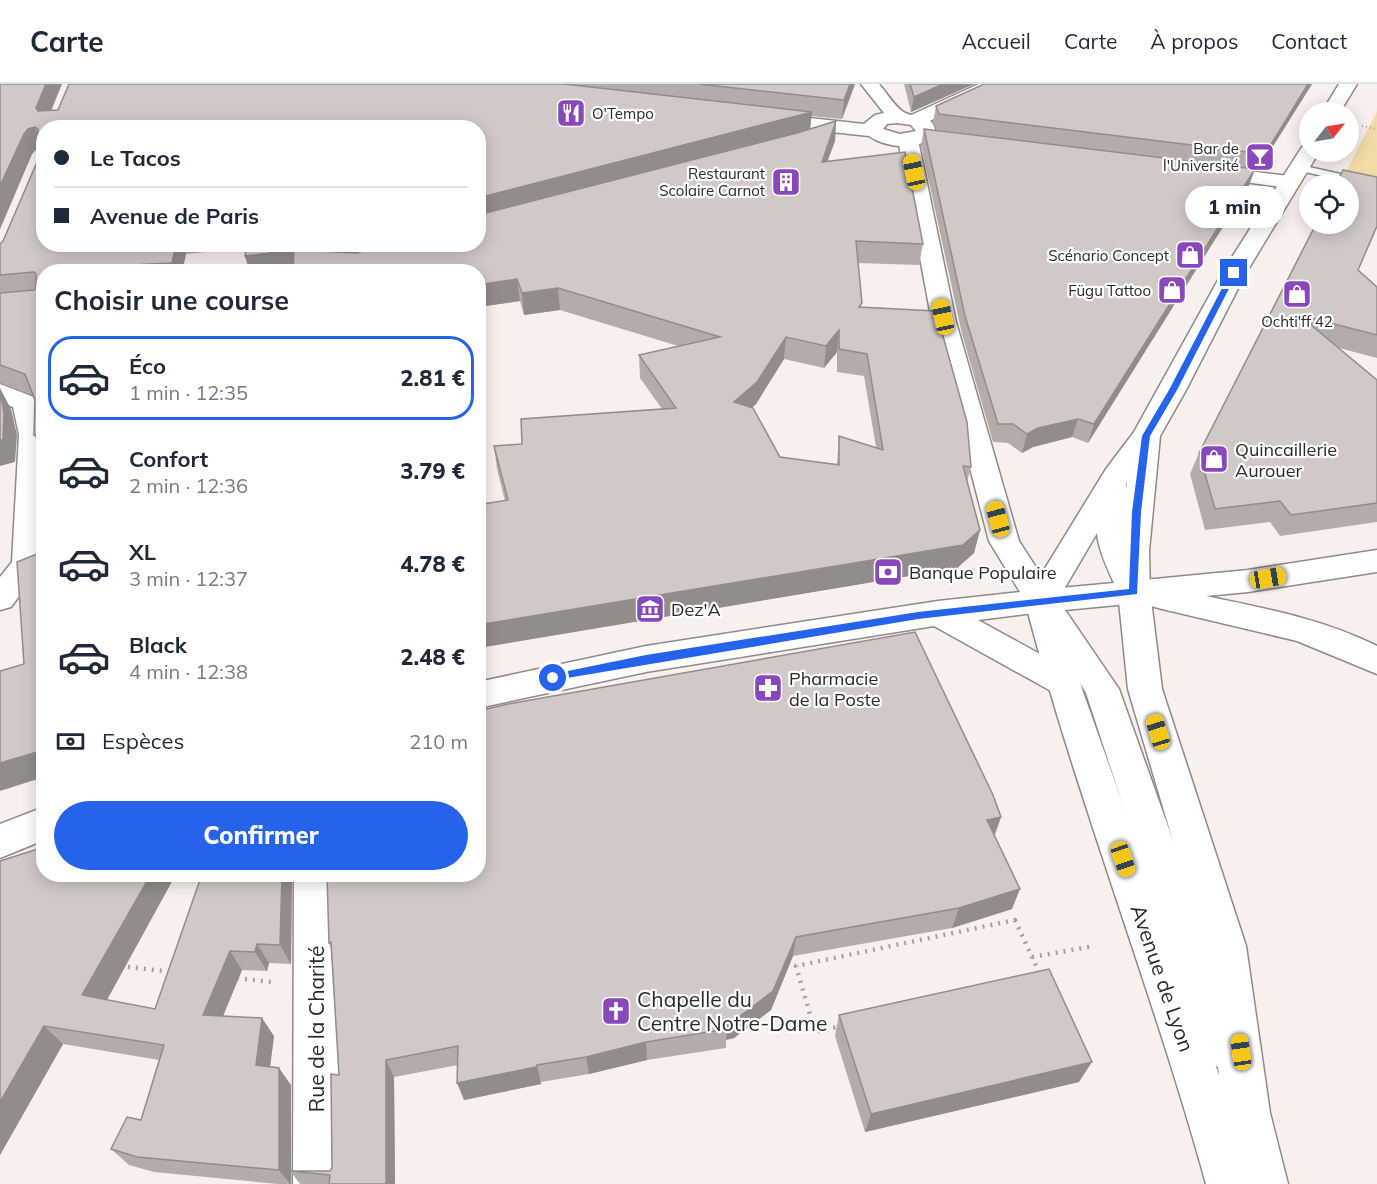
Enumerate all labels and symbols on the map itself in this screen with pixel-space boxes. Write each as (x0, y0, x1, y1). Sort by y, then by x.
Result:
restaurant icon: O'Tempo (555, 97, 587, 129)
north arrow (1299, 102, 1359, 162)
place label: O'Tempo (592, 104, 654, 123)
place label: Bar de l'Université (1163, 139, 1239, 175)
bar icon: Bar de l'Université (1244, 141, 1276, 173)
car (901, 153, 927, 191)
place label: Restaurant Scolaire Carnot (659, 164, 765, 200)
building icon: Restaurant Scolaire Carnot (770, 166, 802, 198)
callout: 1 min (1184, 186, 1284, 228)
shop icon: Scénario Concept (1174, 239, 1206, 271)
place label: Scénario Concept (1048, 246, 1169, 265)
route end (1220, 259, 1247, 286)
shop icon: Fügu Tattoo (1156, 274, 1188, 306)
shop icon: Ochti'ff 42 (1281, 278, 1313, 310)
place label: Fügu Tattoo (1068, 281, 1151, 300)
car (930, 298, 956, 336)
place label: Ochti'ff 42 (1261, 312, 1333, 331)
place label: Quincaillerie Aurouer (1235, 438, 1337, 482)
shop icon: Quincaillerie Aurouer (1198, 443, 1230, 475)
car (985, 499, 1011, 539)
bank icon: Banque Populaire (872, 556, 904, 588)
place label: Banque Populaire (909, 561, 1057, 584)
car (1249, 566, 1287, 590)
museum icon: Dez'A (634, 593, 666, 625)
place label: Dez'A (671, 598, 721, 621)
route start (539, 664, 566, 691)
place label: Pharmacie de la Poste (789, 667, 881, 711)
pharmacy icon: Pharmacie de la Poste (752, 672, 784, 704)
car (1144, 712, 1172, 752)
car (1109, 839, 1137, 879)
street label: Avenue de Lyon (1126, 901, 1200, 1055)
street label: Rue de la Charité (303, 946, 329, 1112)
place label: Chapelle du Centre Notre-Dame (637, 986, 827, 1036)
church icon: Chapelle du Centre Notre-Dame (600, 995, 632, 1027)
car (1230, 1033, 1252, 1071)

